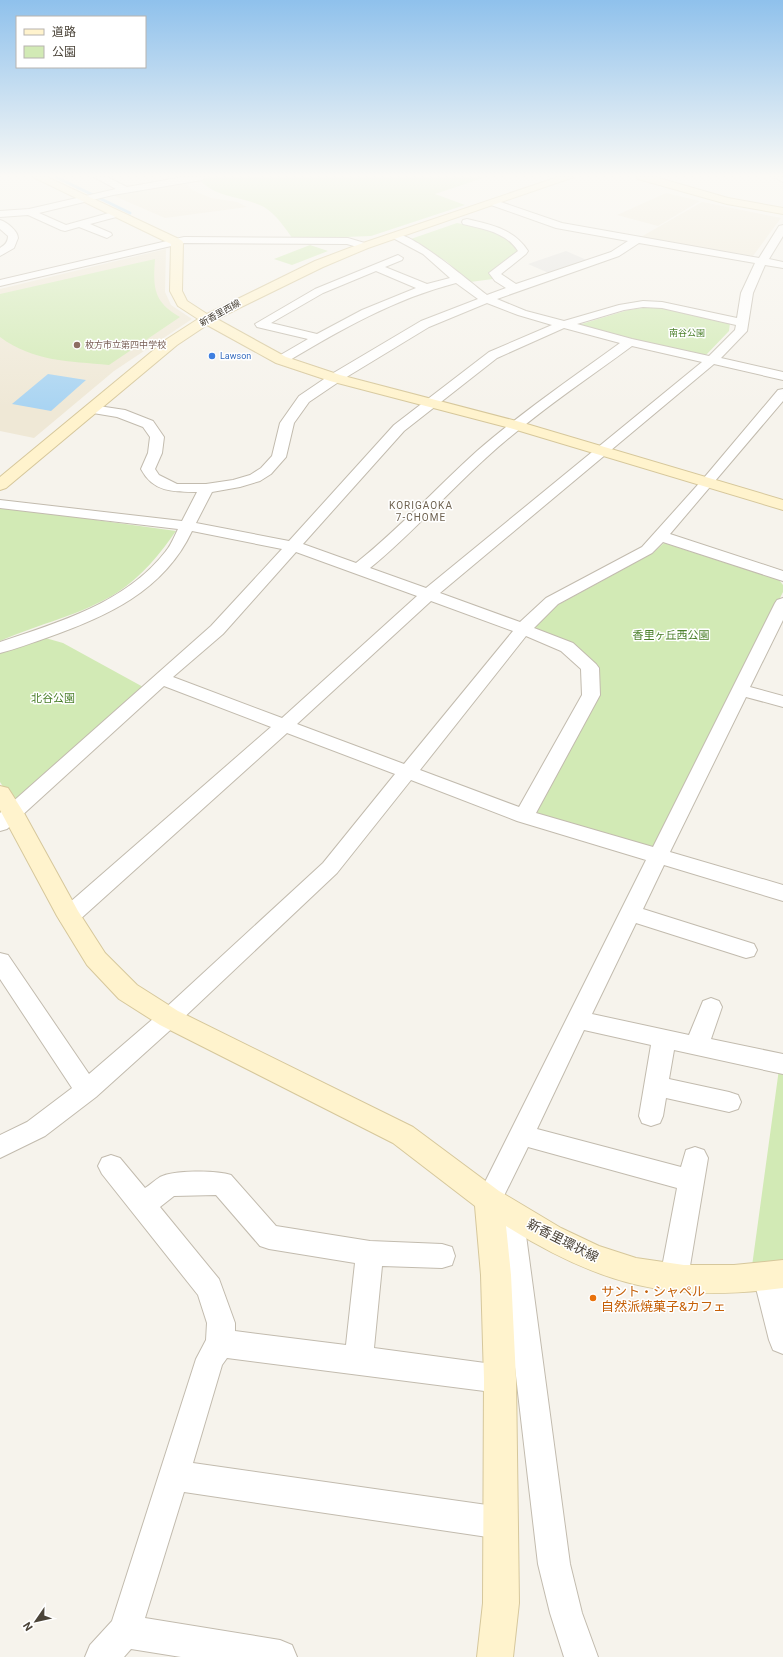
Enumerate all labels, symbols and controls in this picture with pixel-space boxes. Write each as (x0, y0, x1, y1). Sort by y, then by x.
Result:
legend (16, 16, 146, 68)
text: 道路 (52, 25, 76, 39)
text: 公園 (52, 45, 76, 59)
street label: 新香里西線 (198, 297, 243, 328)
park label: 南谷公園 (669, 328, 705, 338)
marker: 枚方市立第四中学校 (72, 340, 82, 350)
place label: 枚方市立第四中学校 (85, 340, 166, 350)
marker: Lawson (207, 351, 217, 361)
place label: Lawson (220, 351, 251, 361)
district label: KORIGAOKA 7-CHOME (389, 500, 453, 523)
park label: 香里ヶ丘西公園 (633, 629, 710, 642)
park label: 北谷公園 (31, 692, 75, 705)
street label: 新香里環状線 (525, 1216, 601, 1265)
place label: サント・シャペル 自然派焼菓子&カフェ (601, 1284, 726, 1314)
marker: サント・シャペル 自然派焼菓子&カフェ (588, 1293, 598, 1303)
north arrow (16, 1601, 56, 1641)
text: N (20, 1619, 36, 1633)

